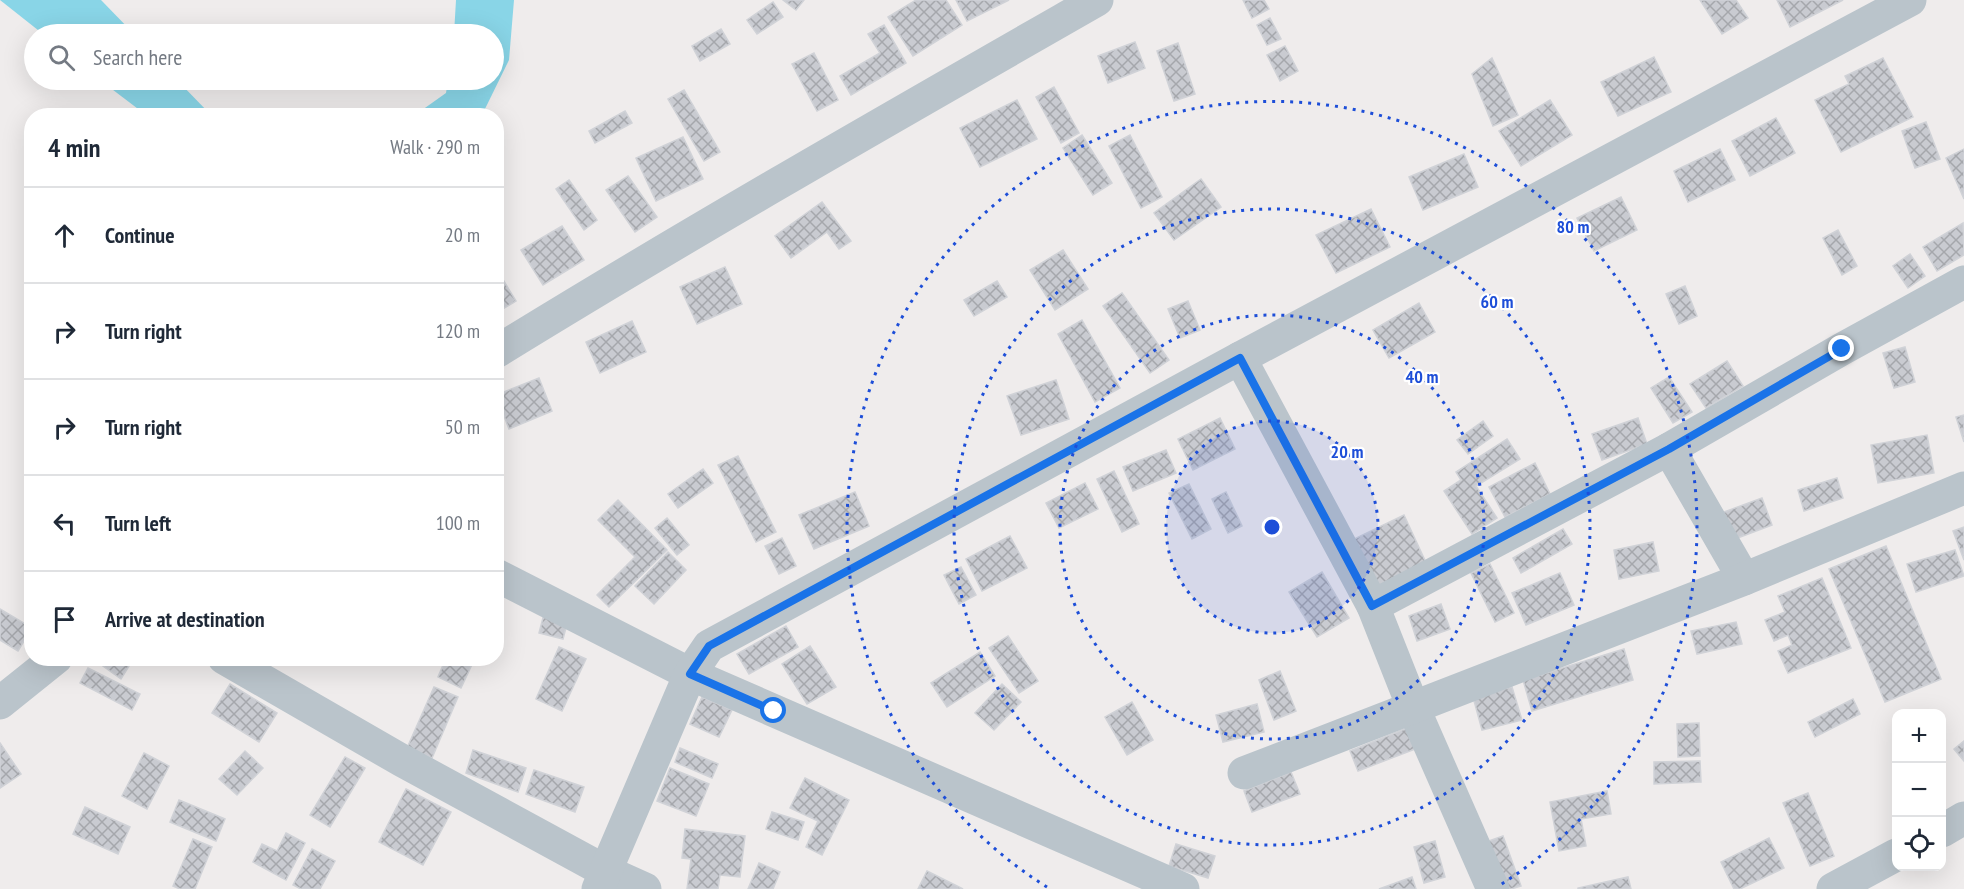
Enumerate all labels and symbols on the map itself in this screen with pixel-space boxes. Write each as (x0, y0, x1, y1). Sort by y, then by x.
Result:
text: 80 m (1557, 215, 1589, 238)
text: 60 m (1481, 290, 1513, 313)
route end (1828, 335, 1854, 361)
text: 40 m (1406, 365, 1438, 388)
text: 20 m (1331, 440, 1363, 463)
centre of rings (1262, 517, 1282, 537)
route start (760, 697, 786, 723)

